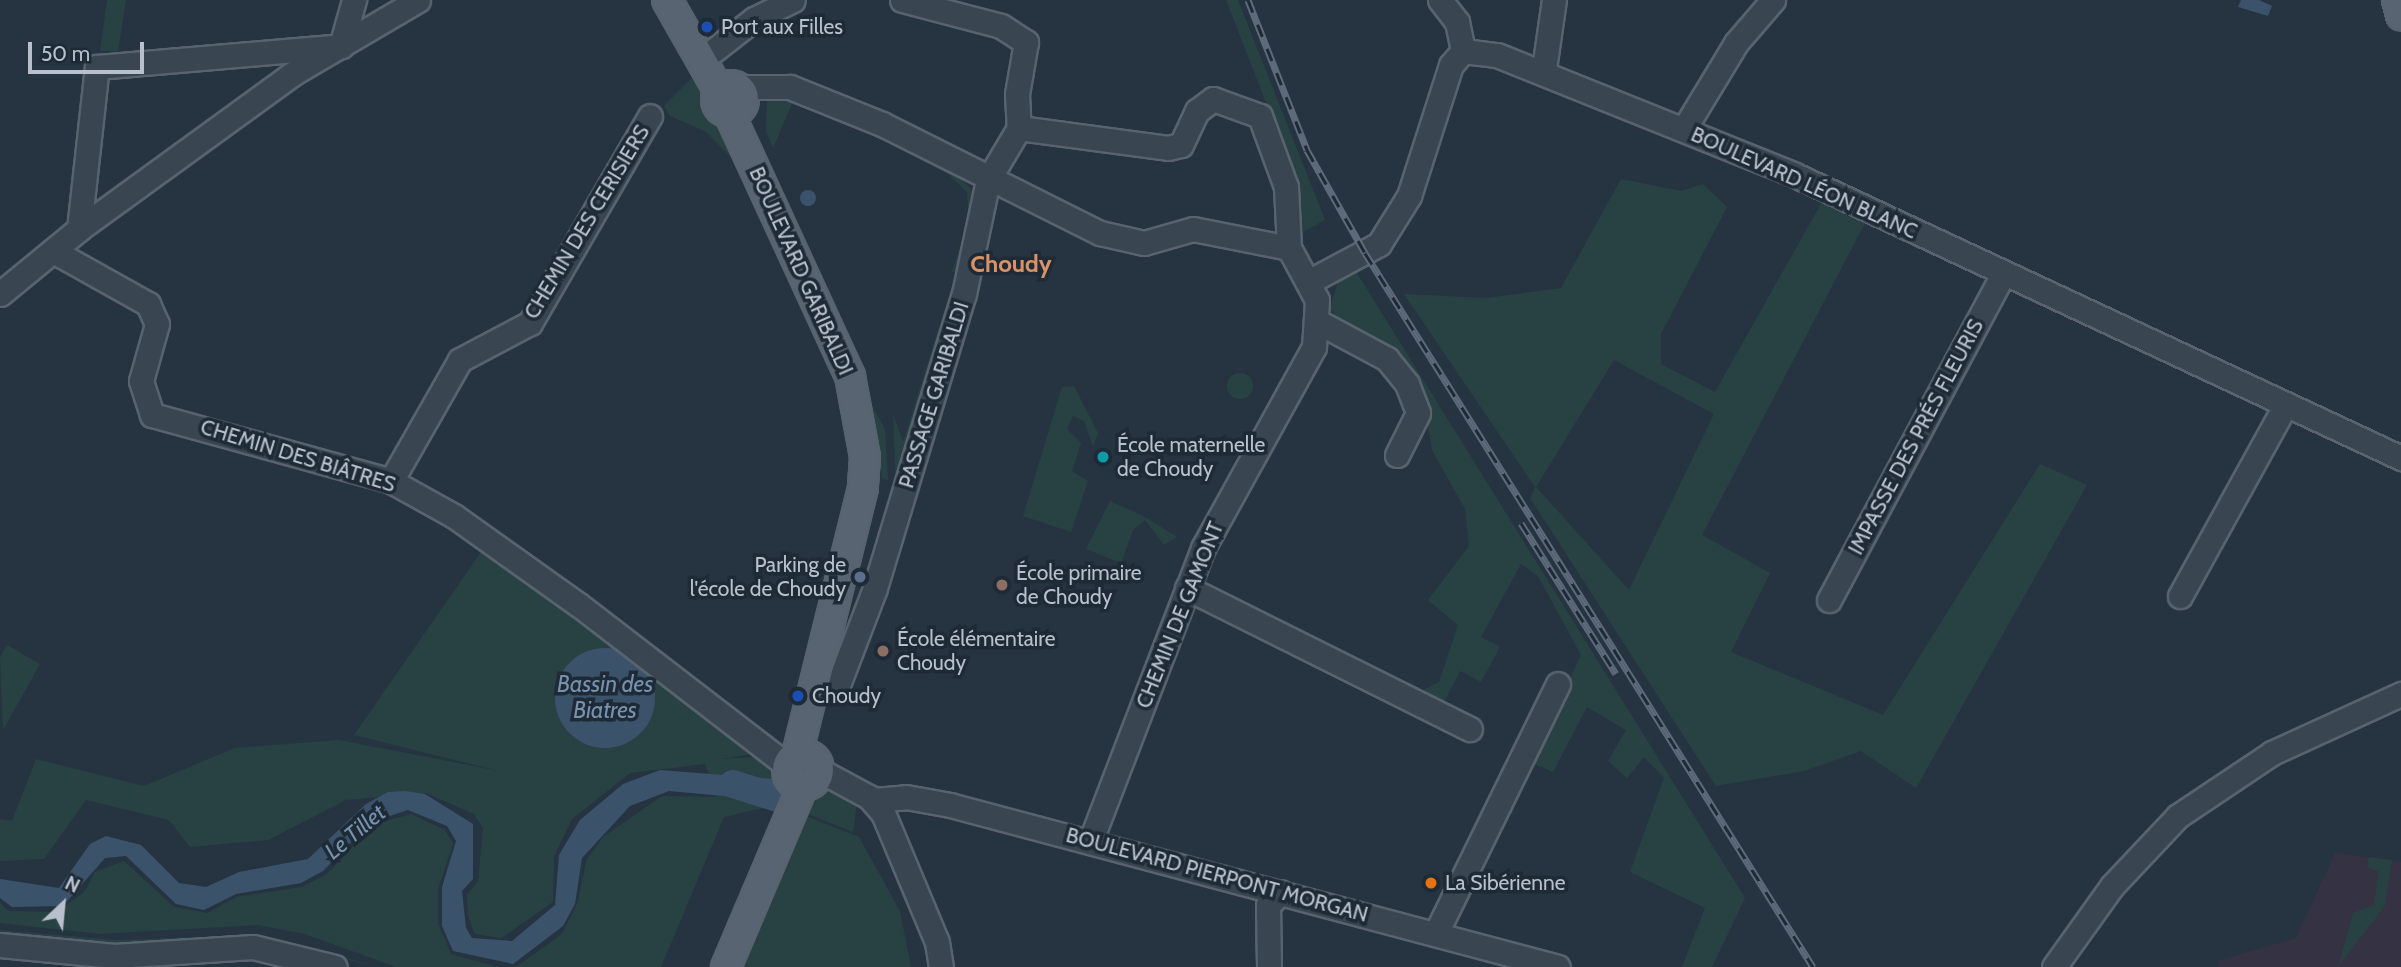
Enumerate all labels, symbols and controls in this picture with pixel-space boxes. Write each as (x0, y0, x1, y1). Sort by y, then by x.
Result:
place label: Port aux Filles (721, 14, 843, 40)
marker: Port aux Filles (699, 19, 715, 35)
scale bar (32, 28, 147, 72)
text: 50 m (41, 41, 90, 66)
street label: CHEMIN DES CERISIERS (519, 120, 655, 324)
street label: BOULEVARD LÉON BLANC (1687, 122, 1921, 244)
street label: BOULEVARD GARIBALDI (744, 163, 858, 379)
district label: Choudy (970, 250, 1052, 278)
street label: PASSAGE GARIBALDI (894, 299, 974, 491)
street label: IMPASSE DES PRÉS FLEURIS (1843, 315, 1989, 559)
street label: CHEMIN DES BIÂTRES (197, 414, 399, 498)
place label: École maternelle de Choudy (1117, 432, 1265, 482)
marker: École maternelle de Choudy (1095, 449, 1111, 465)
street label: CHEMIN DE GAMONT (1131, 518, 1229, 712)
place label: Parking de l'école de Choudy (690, 552, 846, 602)
place label: École primaire de Choudy (1016, 560, 1141, 610)
marker: Parking de l'école de Choudy (852, 569, 868, 585)
marker: École primaire de Choudy (994, 577, 1010, 593)
place label: École élémentaire Choudy (897, 626, 1055, 676)
marker: École élémentaire Choudy (875, 643, 891, 659)
water label: Bassin des Biatres (557, 670, 653, 724)
place label: Choudy (812, 683, 881, 709)
marker: Choudy (790, 688, 806, 704)
water label: Le Tillet (319, 799, 391, 865)
street label: BOULEVARD PIERPONT MORGAN (1063, 823, 1371, 927)
north arrow (28, 869, 98, 939)
place label: La Sibérienne (1445, 870, 1565, 896)
text: N (61, 871, 84, 898)
marker: La Sibérienne (1423, 875, 1439, 891)

